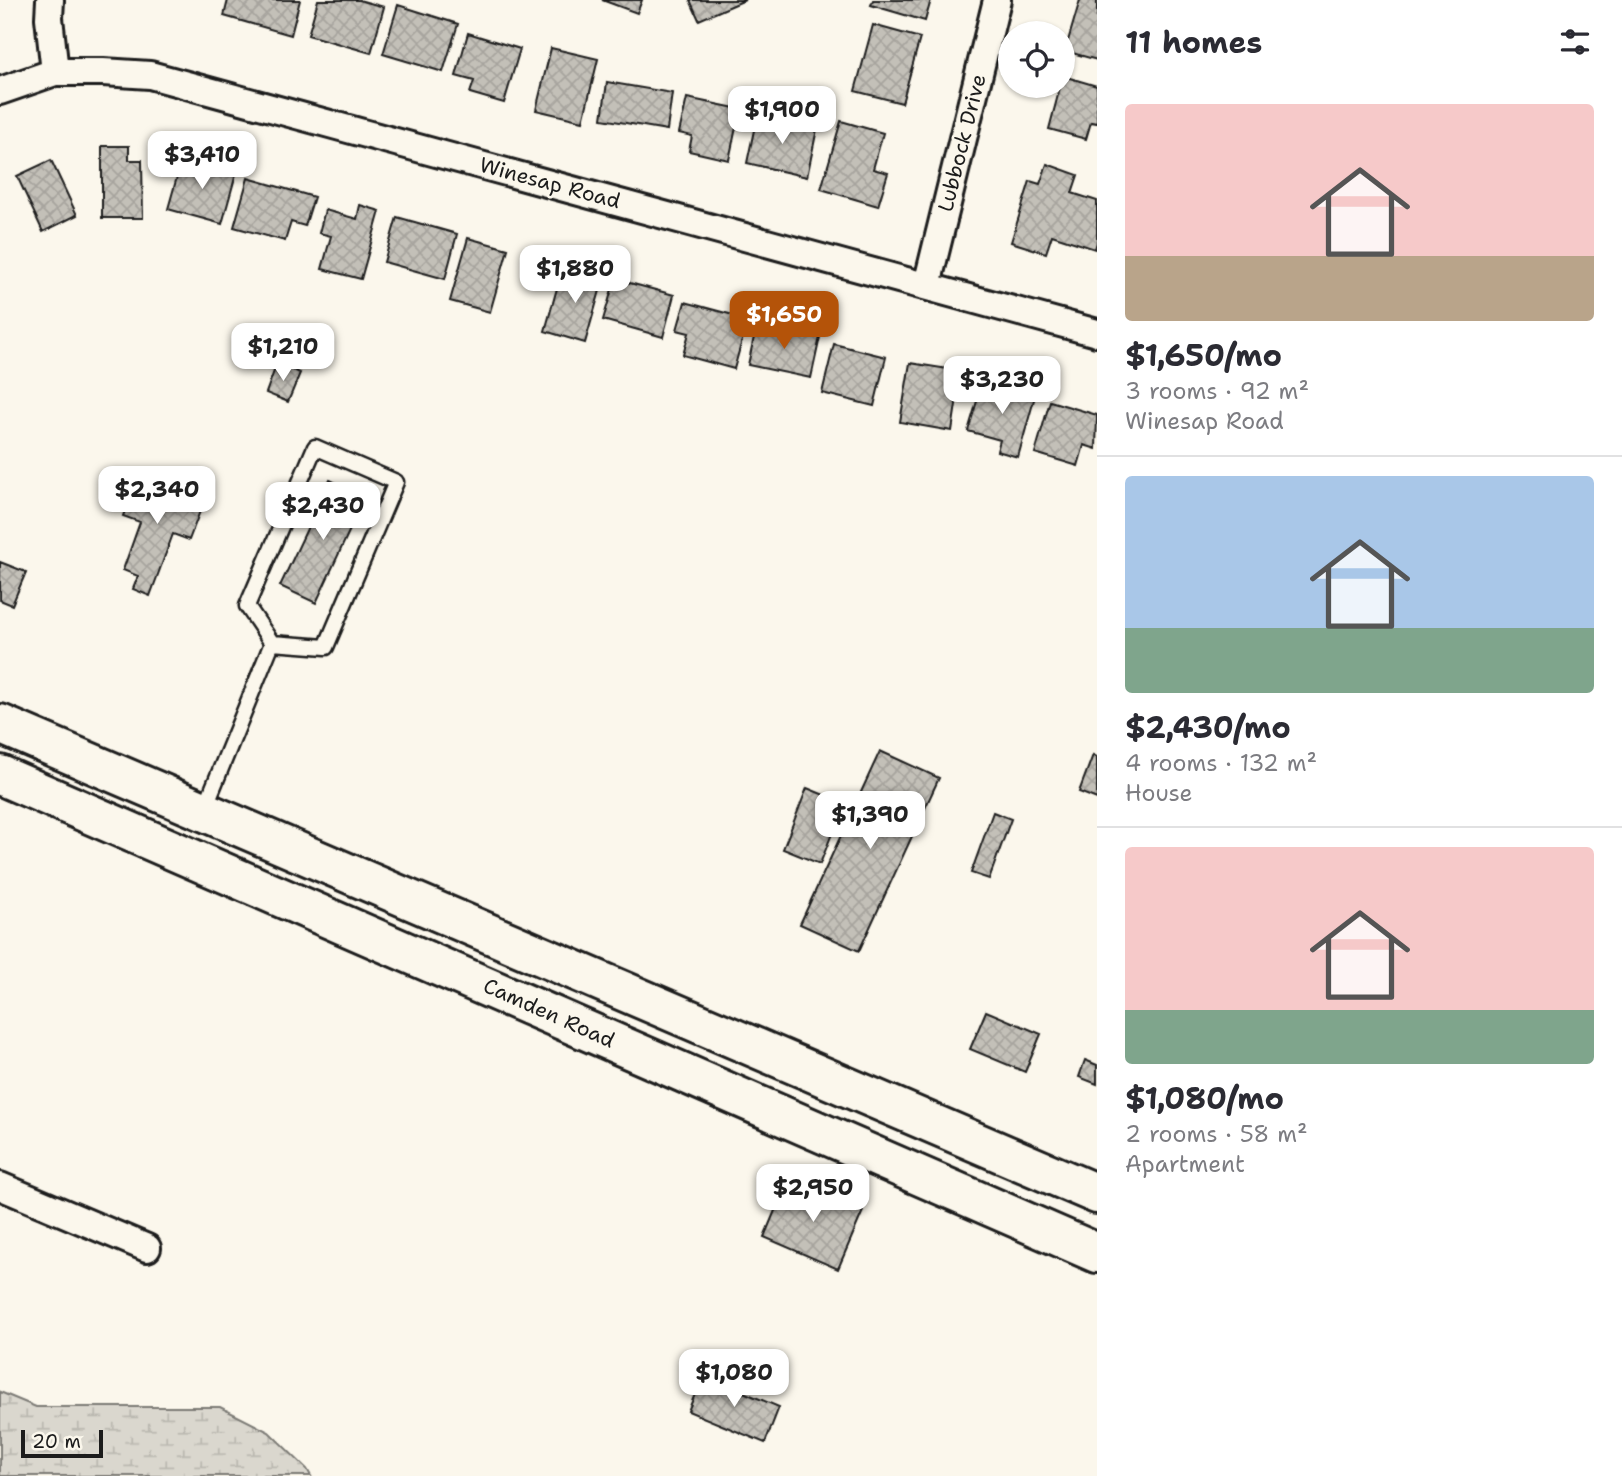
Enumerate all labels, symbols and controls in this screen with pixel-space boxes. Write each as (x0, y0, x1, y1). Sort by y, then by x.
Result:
map controls (998, 21, 1075, 98)
button: locate (998, 21, 1075, 98)
text: 11 homes (1125, 22, 1262, 63)
icon: filters (1556, 23, 1594, 61)
street label: Lubbock Drive (931, 71, 993, 215)
pin: $1,900 (725, 86, 839, 146)
text: $1,900 (744, 94, 820, 124)
pin: $3,410 (145, 132, 259, 191)
text: $3,410 (164, 139, 240, 169)
icon: home (1297, 149, 1423, 275)
street label: Winesap Road (476, 151, 624, 215)
pin: $1,880 (518, 246, 632, 305)
text: $1,880 (536, 253, 614, 283)
pin: $1,650 (727, 292, 841, 351)
text: $1,650 (746, 299, 822, 329)
pin: $1,210 (226, 324, 340, 383)
text: $1,210 (247, 331, 319, 361)
text: $1,650/mo (1125, 335, 1282, 376)
pin: $3,230 (945, 356, 1059, 416)
text: $3,230 (960, 364, 1044, 394)
text: 3 rooms · 92 m² (1125, 376, 1309, 406)
text: Winesap Road (1125, 406, 1284, 436)
pin: $2,340 (100, 466, 214, 526)
text: $2,340 (114, 474, 200, 504)
pin: $2,430 (266, 482, 380, 542)
text: $2,430 (281, 490, 365, 520)
icon: home (1297, 521, 1423, 647)
text: $2,430/mo (1125, 707, 1291, 748)
text: 4 rooms · 132 m² (1125, 748, 1317, 778)
text: House (1125, 778, 1193, 808)
pin: $1,390 (813, 792, 927, 851)
text: $1,390 (831, 799, 909, 829)
icon: home (1297, 892, 1423, 1018)
street label: Camden Road (479, 971, 619, 1055)
text: $1,080/mo (1125, 1078, 1284, 1119)
text: 2 rooms · 58 m² (1125, 1119, 1308, 1149)
text: Apartment (1125, 1149, 1245, 1179)
pin: $2,950 (756, 1164, 870, 1224)
text: $2,950 (772, 1172, 854, 1202)
pin: $1,080 (677, 1350, 791, 1409)
text: $1,080 (695, 1357, 773, 1387)
scale bar (21, 1427, 103, 1459)
text: 20 m (32, 1429, 81, 1454)

